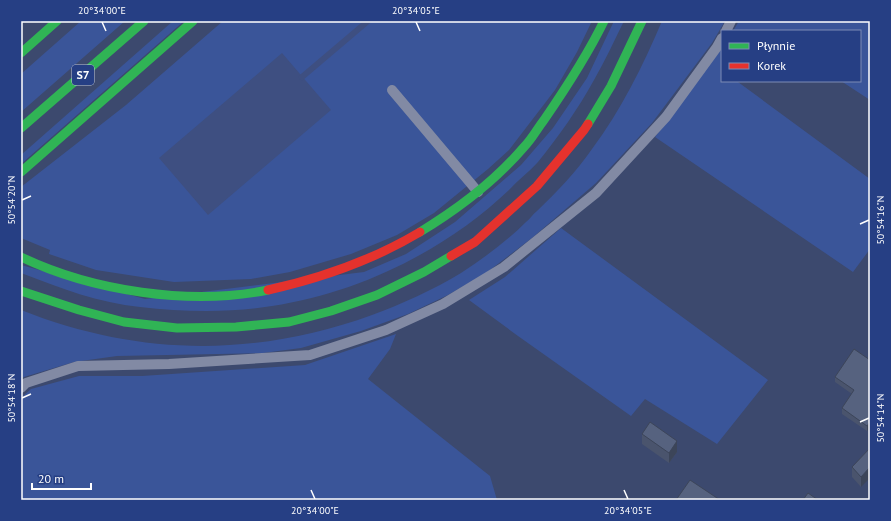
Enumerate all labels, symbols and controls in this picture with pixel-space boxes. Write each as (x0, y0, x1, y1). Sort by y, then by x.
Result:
text: 20°34'00"E (78, 4, 126, 17)
text: 20°34'05"E (392, 4, 440, 17)
legend (721, 30, 861, 82)
text: Płynnie (757, 38, 795, 53)
text: Korek (757, 58, 786, 73)
road number: S7 (72, 65, 94, 85)
text: 50°54'20"N (5, 175, 18, 225)
text: 50°54'16"N (874, 195, 887, 245)
text: 50°54'18"N (5, 373, 18, 423)
text: 50°54'14"N (874, 393, 887, 443)
scale bar (32, 465, 91, 491)
text: 20 m (38, 471, 64, 486)
text: 20°34'00"E (291, 504, 339, 517)
text: 20°34'05"E (604, 504, 652, 517)

